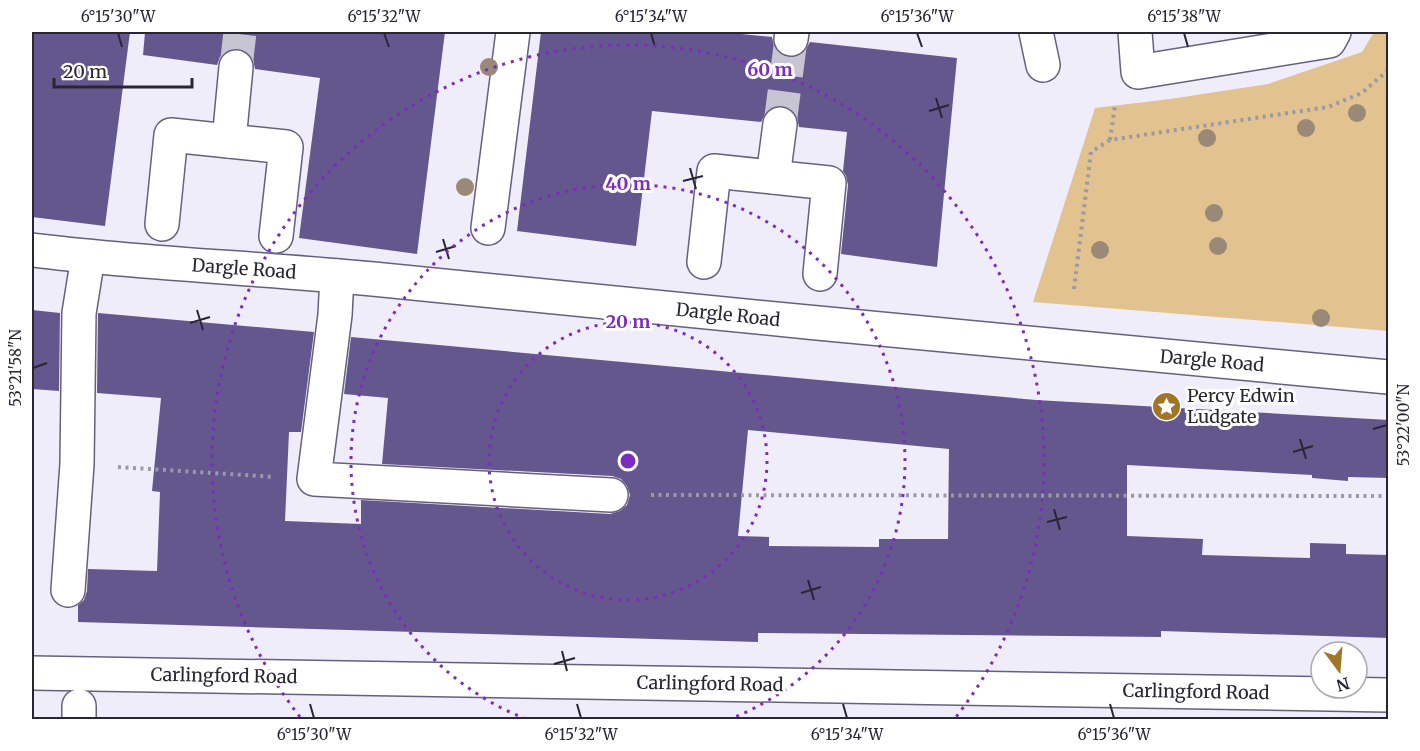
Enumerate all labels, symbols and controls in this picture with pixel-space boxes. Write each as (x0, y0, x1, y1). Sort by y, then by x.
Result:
text: 6°15'30"W (81, 7, 156, 26)
text: 6°15'32"W (347, 7, 422, 26)
text: 6°15'34"W (615, 7, 688, 26)
text: 6°15'36"W (881, 7, 955, 26)
text: 6°15'38"W (1147, 7, 1222, 26)
scale bar (54, 51, 192, 89)
text: 60 m (747, 58, 793, 81)
text: 20 m (63, 60, 107, 83)
text: 40 m (605, 172, 651, 195)
street label: Dargle Road (191, 253, 297, 284)
street label: Dargle Road (675, 298, 781, 331)
text: 20 m (606, 310, 650, 333)
text: 53°21'58"N (6, 329, 25, 407)
street label: Dargle Road (1159, 344, 1265, 377)
text: 53°22'00"N (1394, 383, 1413, 466)
place label: Percy Edwin Ludgate (1187, 384, 1295, 428)
place icon: Percy Edwin Ludgate (1150, 390, 1182, 422)
centre of rings (618, 451, 638, 471)
north arrow (1309, 640, 1369, 700)
street label: Carlingford Road (150, 663, 298, 688)
street label: Carlingford Road (636, 671, 784, 696)
text: N (1334, 673, 1352, 696)
street label: Carlingford Road (1122, 679, 1270, 704)
text: 6°15'30"W (277, 725, 352, 744)
text: 6°15'32"W (544, 725, 619, 744)
text: 6°15'34"W (811, 725, 884, 744)
text: 6°15'36"W (1078, 725, 1152, 744)

